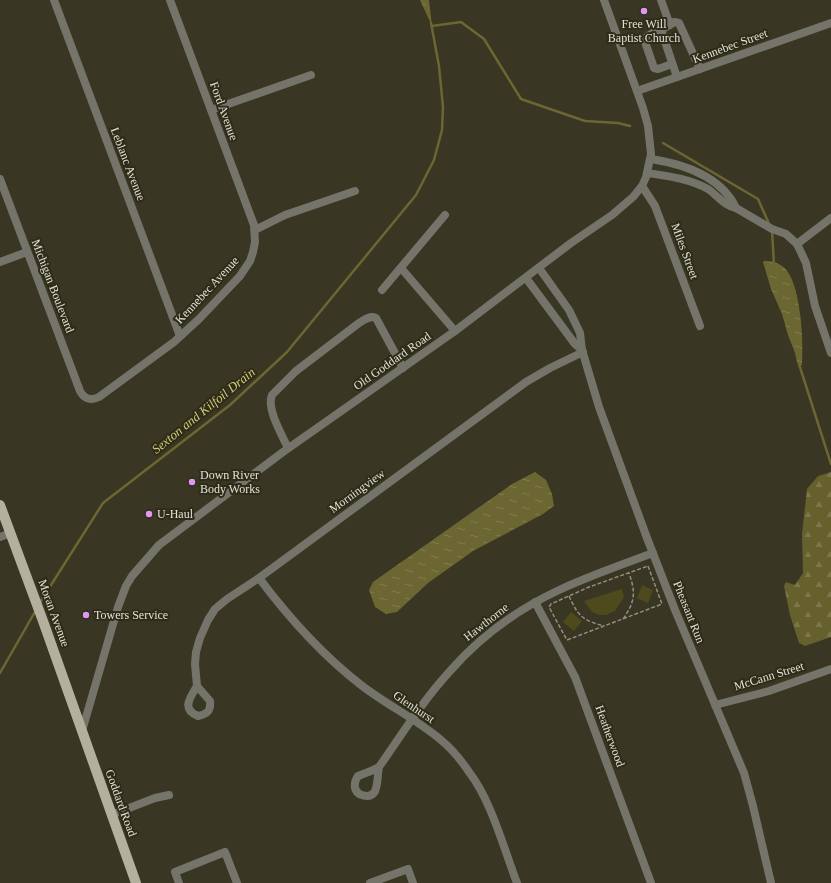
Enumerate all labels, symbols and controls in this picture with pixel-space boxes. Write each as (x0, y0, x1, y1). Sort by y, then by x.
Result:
marker: Free Will Baptist Church (639, 6, 649, 16)
place label: Free Will Baptist Church (608, 17, 680, 45)
street label: Kennebec Street (691, 26, 770, 66)
street label: Ford Avenue (207, 80, 241, 142)
street label: Leblanc Avenue (108, 125, 148, 203)
street label: Miles Street (668, 221, 702, 281)
street label: Michigan Boulevard (29, 237, 77, 335)
street label: Kennebec Avenue (172, 254, 242, 326)
street label: Old Goddard Road (351, 329, 433, 393)
water label: Sexton and Kilfoil Drain (149, 364, 258, 457)
street label: Morningview (326, 466, 388, 516)
place label: Down River Body Works (200, 468, 260, 496)
marker: Down River Body Works (187, 477, 197, 487)
place label: U-Haul (157, 507, 194, 521)
marker: U-Haul (144, 509, 154, 519)
street label: Moran Avenue (35, 577, 73, 649)
street label: Pheasant Run (670, 579, 708, 645)
street label: Hawthorne (461, 600, 511, 644)
place label: Towers Service (94, 608, 168, 622)
marker: Towers Service (81, 610, 91, 620)
street label: McCann Street (732, 659, 806, 693)
street label: Glenhurst (390, 688, 438, 726)
street label: Heatherwood (592, 703, 628, 769)
street label: Goddard Road (102, 768, 140, 838)

